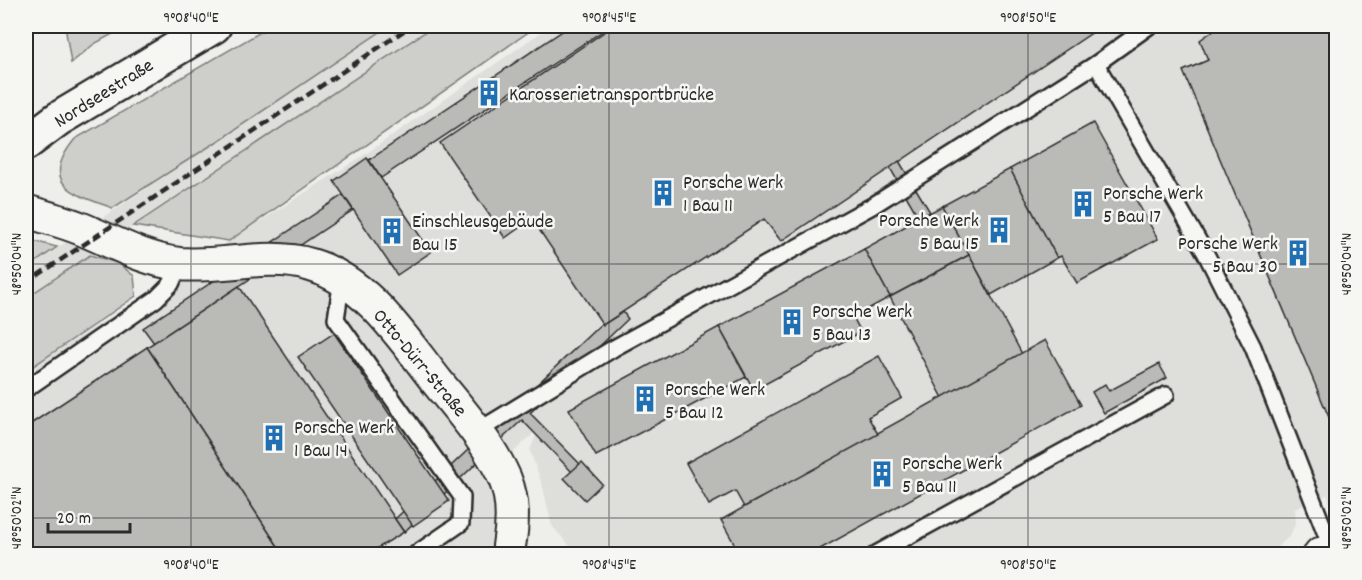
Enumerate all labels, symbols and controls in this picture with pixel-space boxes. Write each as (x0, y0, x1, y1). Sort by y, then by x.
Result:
text: 9°08'40"E (163, 8, 219, 30)
text: 9°08'45"E (582, 8, 636, 30)
text: 9°08'50"E (1000, 8, 1056, 30)
street label: Nordseestraße (49, 53, 160, 136)
building icon: Karosserietransportbrücke (474, 78, 504, 108)
place label: Karosserietransportbrücke (509, 82, 714, 110)
place label: Porsche Werk 1 Bau 11 (683, 170, 783, 221)
building icon: Porsche Werk 1 Bau 11 (648, 178, 678, 208)
place label: Porsche Werk 5 Bau 17 (1103, 181, 1203, 232)
building icon: Porsche Werk 5 Bau 17 (1068, 189, 1098, 219)
place label: Porsche Werk 5 Bau 15 (879, 208, 979, 259)
place label: Einschleusgebäude Bau 15 (412, 209, 553, 260)
building icon: Porsche Werk 5 Bau 15 (984, 215, 1014, 245)
building icon: Einschleusgebäude Bau 15 (377, 216, 407, 246)
place label: Porsche Werk 5 Bau 30 (1178, 231, 1278, 282)
text: 48°50'04"N (7, 233, 29, 295)
text: 48°50'04"N (1337, 233, 1359, 295)
building icon: Porsche Werk 5 Bau 30 (1283, 238, 1313, 268)
place label: Porsche Werk 5 Bau 13 (812, 299, 912, 350)
street label: Otto-Dürr-Straße (365, 304, 473, 424)
building icon: Porsche Werk 5 Bau 13 (777, 307, 807, 337)
place label: Porsche Werk 5 Bau 12 (665, 377, 765, 428)
building icon: Porsche Werk 5 Bau 12 (630, 384, 660, 414)
place label: Porsche Werk 1 Bau 14 (294, 415, 394, 466)
building icon: Porsche Werk 1 Bau 14 (259, 423, 289, 453)
place label: Porsche Werk 5 Bau 11 (902, 451, 1002, 502)
building icon: Porsche Werk 5 Bau 11 (867, 459, 897, 489)
text: 48°50'02"N (7, 487, 29, 549)
text: 48°50'02"N (1337, 487, 1359, 549)
scale bar (48, 496, 130, 534)
text: 20 m (57, 507, 91, 532)
text: 9°08'40"E (163, 555, 219, 577)
text: 9°08'45"E (582, 555, 636, 577)
text: 9°08'50"E (1000, 555, 1056, 577)

